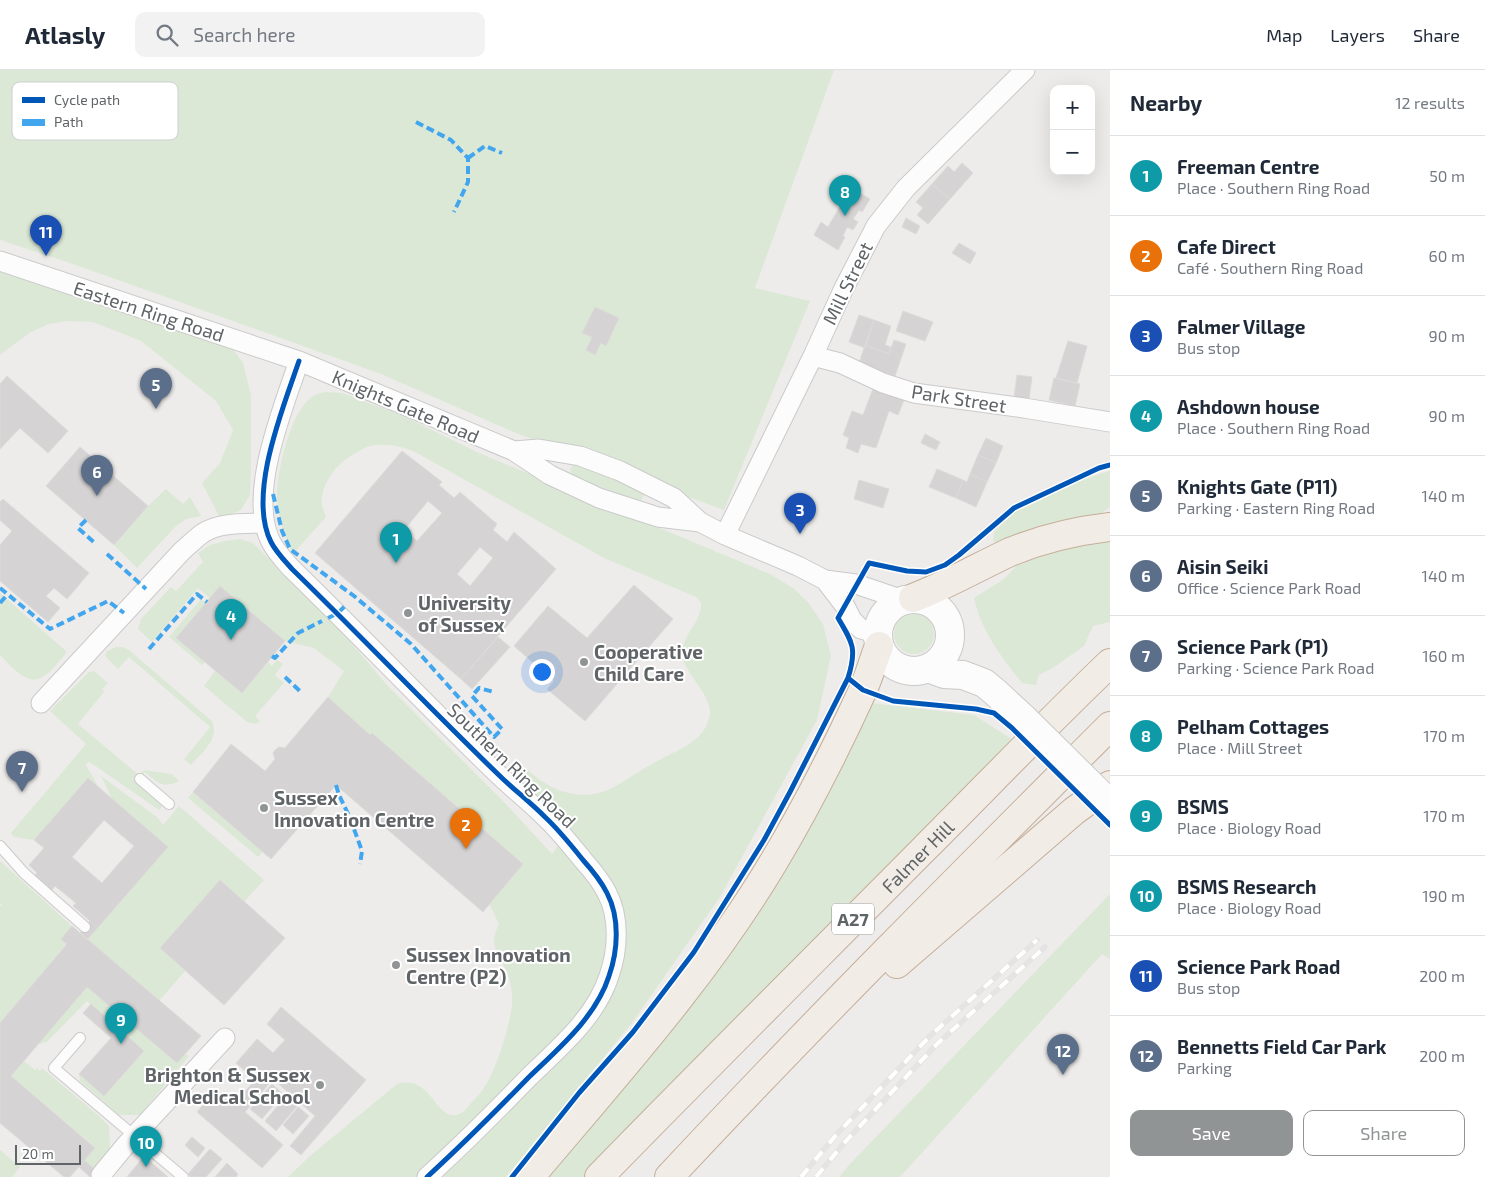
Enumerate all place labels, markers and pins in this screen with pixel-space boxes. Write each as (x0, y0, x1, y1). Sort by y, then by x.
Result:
pin: 8 (829, 175, 861, 216)
pin: 11 (30, 215, 62, 256)
pin: 5 (140, 368, 172, 409)
pin: 6 (81, 455, 113, 496)
pin: 3 (784, 493, 816, 534)
pin: 1 (380, 522, 412, 563)
place label: University of Sussex (418, 591, 511, 636)
pin: 4 (215, 599, 247, 640)
marker: University of Sussex (402, 607, 414, 619)
place label: Cooperative Child Care (594, 640, 703, 685)
marker: Cooperative Child Care (578, 656, 590, 668)
pin: 7 (6, 751, 38, 792)
place label: Sussex Innovation Centre (274, 786, 435, 831)
marker: Sussex Innovation Centre (258, 802, 270, 814)
pin: 2 (450, 808, 482, 849)
place label: Sussex Innovation Centre (P2) (406, 943, 571, 988)
marker: Sussex Innovation Centre (P2) (390, 959, 402, 971)
pin: 9 (105, 1003, 137, 1044)
pin: 12 (1047, 1034, 1079, 1075)
place label: Brighton & Sussex Medical School (145, 1063, 311, 1108)
marker: Brighton & Sussex Medical School (314, 1079, 326, 1091)
pin: 10 (130, 1126, 162, 1167)

